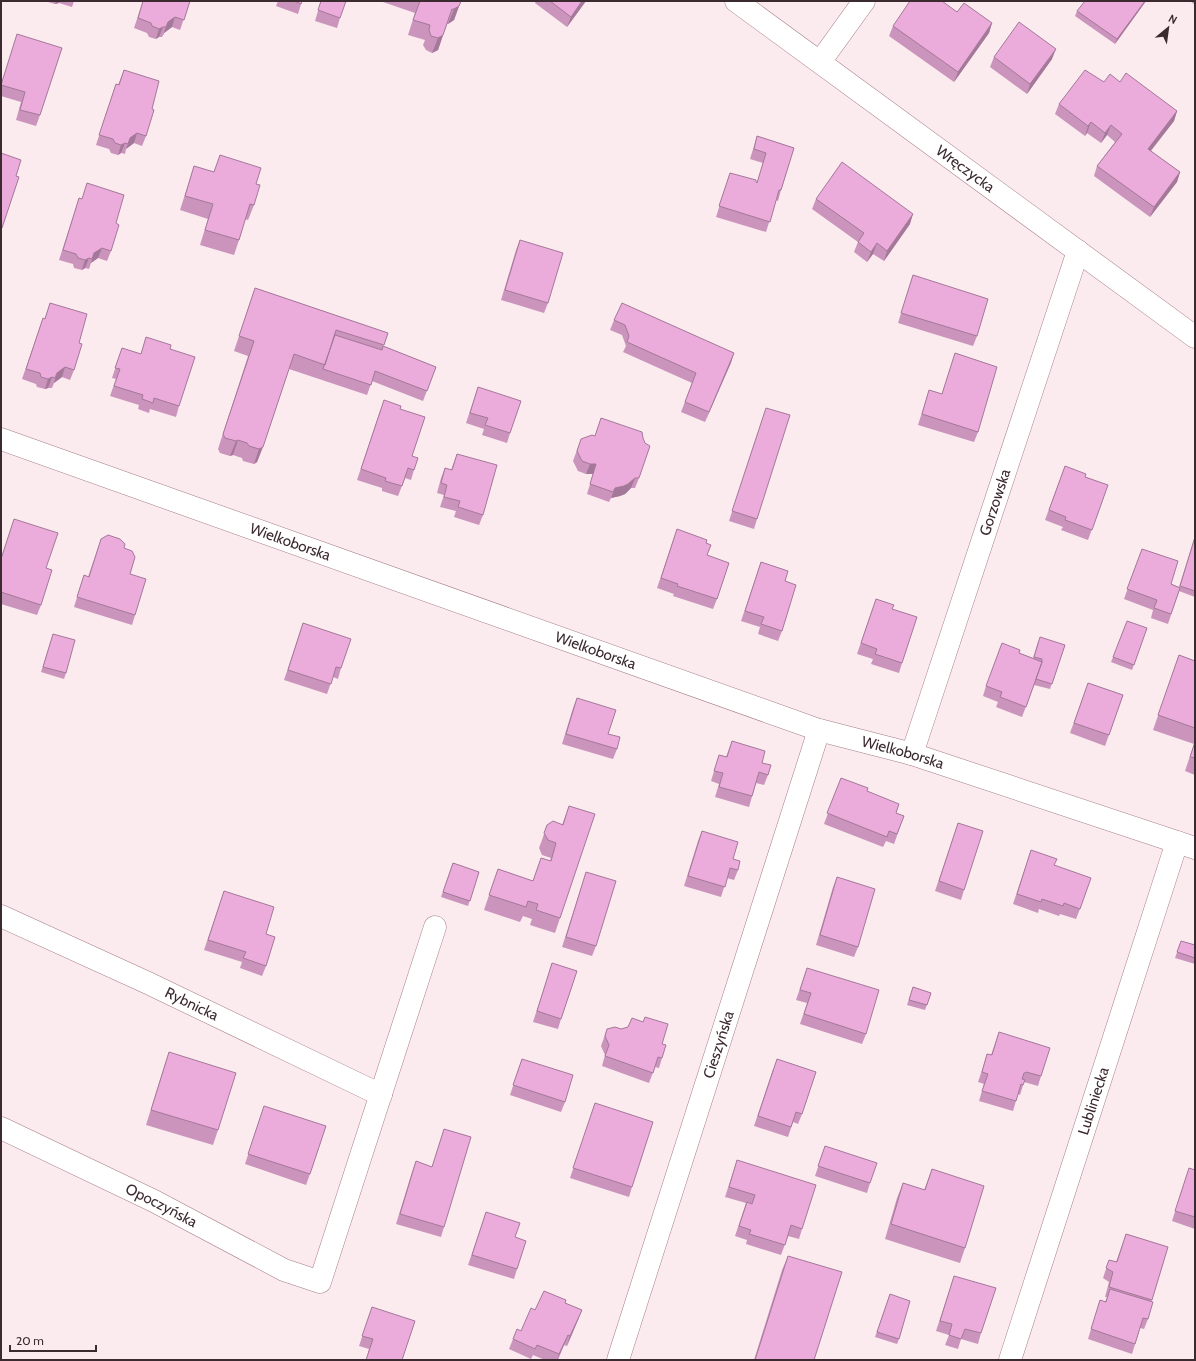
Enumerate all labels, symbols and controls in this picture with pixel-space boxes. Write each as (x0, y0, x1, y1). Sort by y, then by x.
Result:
north arrow (1148, 8, 1188, 48)
text: N (1166, 11, 1180, 27)
street label: Wręczycka (932, 141, 999, 197)
street label: Gorzowska (976, 466, 1015, 538)
street label: Wielkoborska (247, 519, 334, 565)
street label: Wielkoborska (553, 628, 639, 673)
street label: Wielkoborska (860, 732, 947, 773)
street label: Rybnicka (162, 984, 222, 1025)
street label: Cieszyńska (699, 1008, 738, 1081)
street label: Lubliniecka (1074, 1064, 1113, 1137)
street label: Opoczyńska (123, 1180, 201, 1232)
scale bar (10, 1327, 96, 1353)
text: 20 m (16, 1333, 44, 1348)

